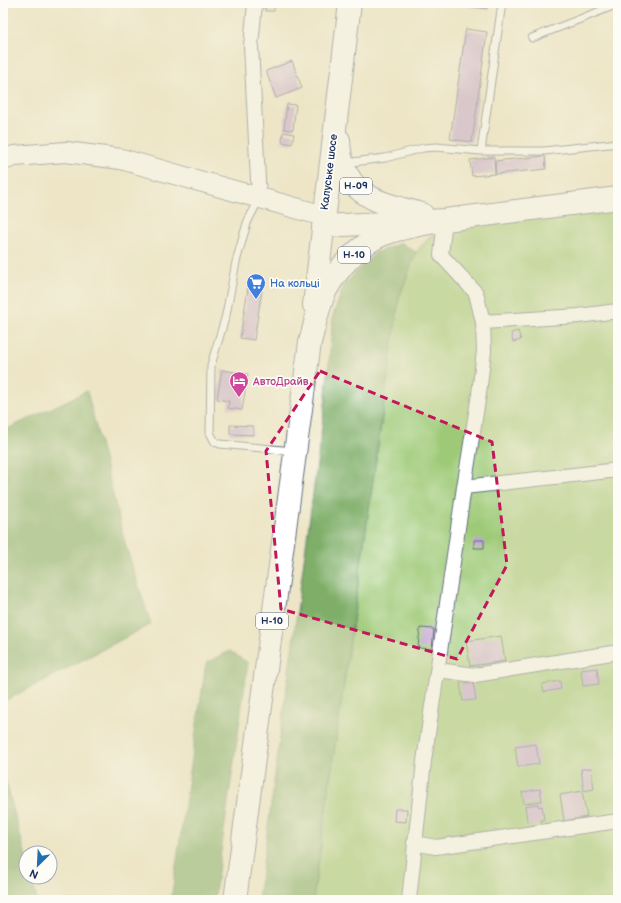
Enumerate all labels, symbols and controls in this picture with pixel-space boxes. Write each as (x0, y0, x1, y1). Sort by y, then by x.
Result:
street label: Калуське шосе (318, 133, 340, 211)
road number: Н-09 (340, 178, 372, 194)
road number: Н-10 (338, 247, 370, 263)
supermarket icon: На кольці (245, 272, 267, 300)
place label: На кольці (270, 277, 320, 290)
hotel icon: АвтоДрайв (228, 370, 250, 398)
place label: АвтоДрайв (252, 375, 309, 388)
road number: Н-10 (256, 613, 288, 629)
north arrow (18, 845, 58, 885)
text: N (28, 866, 41, 881)

